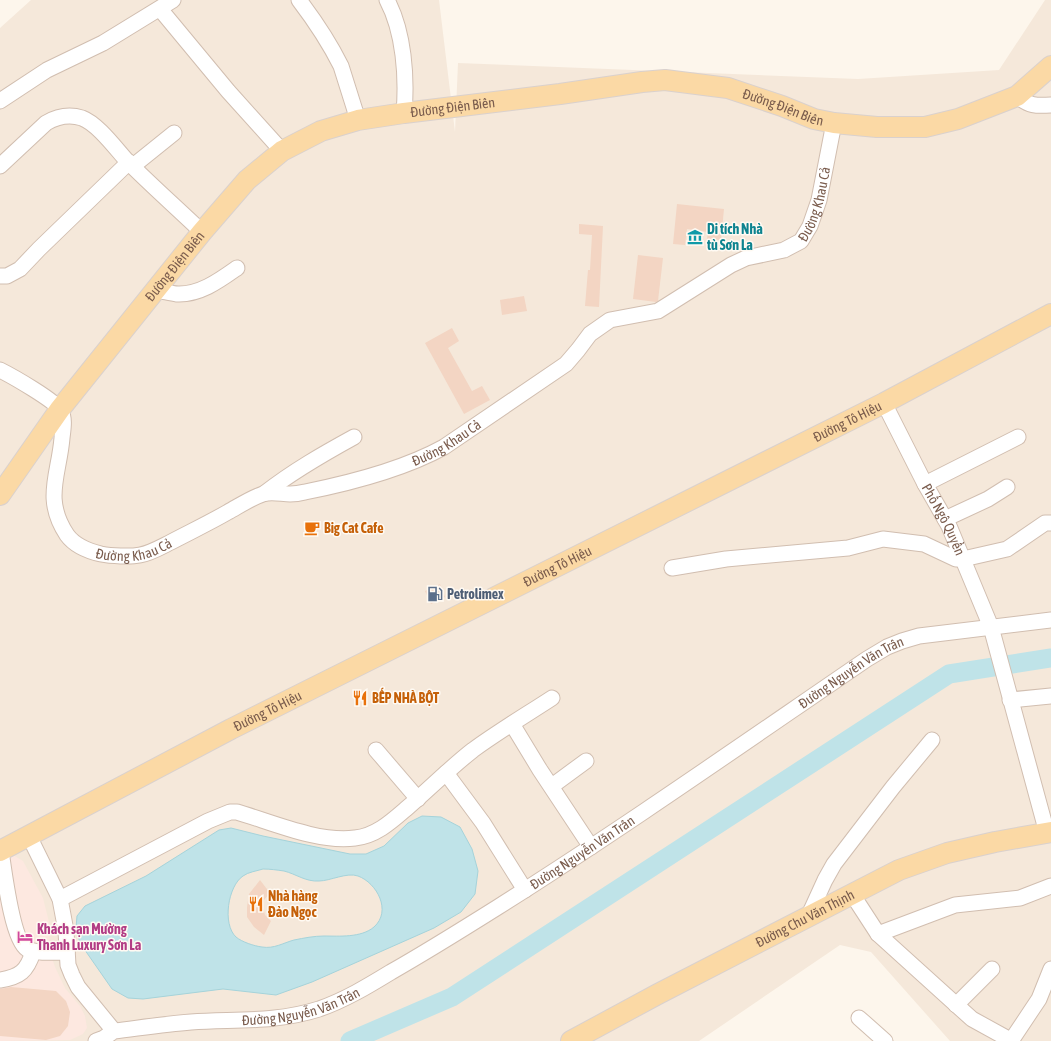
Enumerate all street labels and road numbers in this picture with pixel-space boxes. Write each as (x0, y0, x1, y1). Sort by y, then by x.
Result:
street label: Đường Điện Biên (741, 85, 825, 129)
street label: Đường Điện Biên (409, 94, 496, 120)
street label: Đường Khau Cả (795, 165, 833, 244)
street label: Đường Điện Biên (142, 228, 207, 304)
street label: Đường Tô Hiệu (810, 398, 884, 445)
street label: Đường Khau Cả (409, 416, 484, 469)
street label: Phố Ngô Quyền (919, 481, 968, 558)
street label: Đường Khau Cả (94, 535, 174, 564)
street label: Đường Tô Hiệu (521, 542, 594, 590)
street label: Đường Nguyễn Văn Trân (795, 633, 906, 712)
street label: Đường Tô Hiệu (231, 687, 304, 735)
street label: Đường Nguyễn Văn Trân (527, 812, 637, 893)
street label: Đường Chu Văn Thịnh (753, 886, 857, 950)
street label: Đường Nguyễn Văn Trân (241, 984, 362, 1028)

